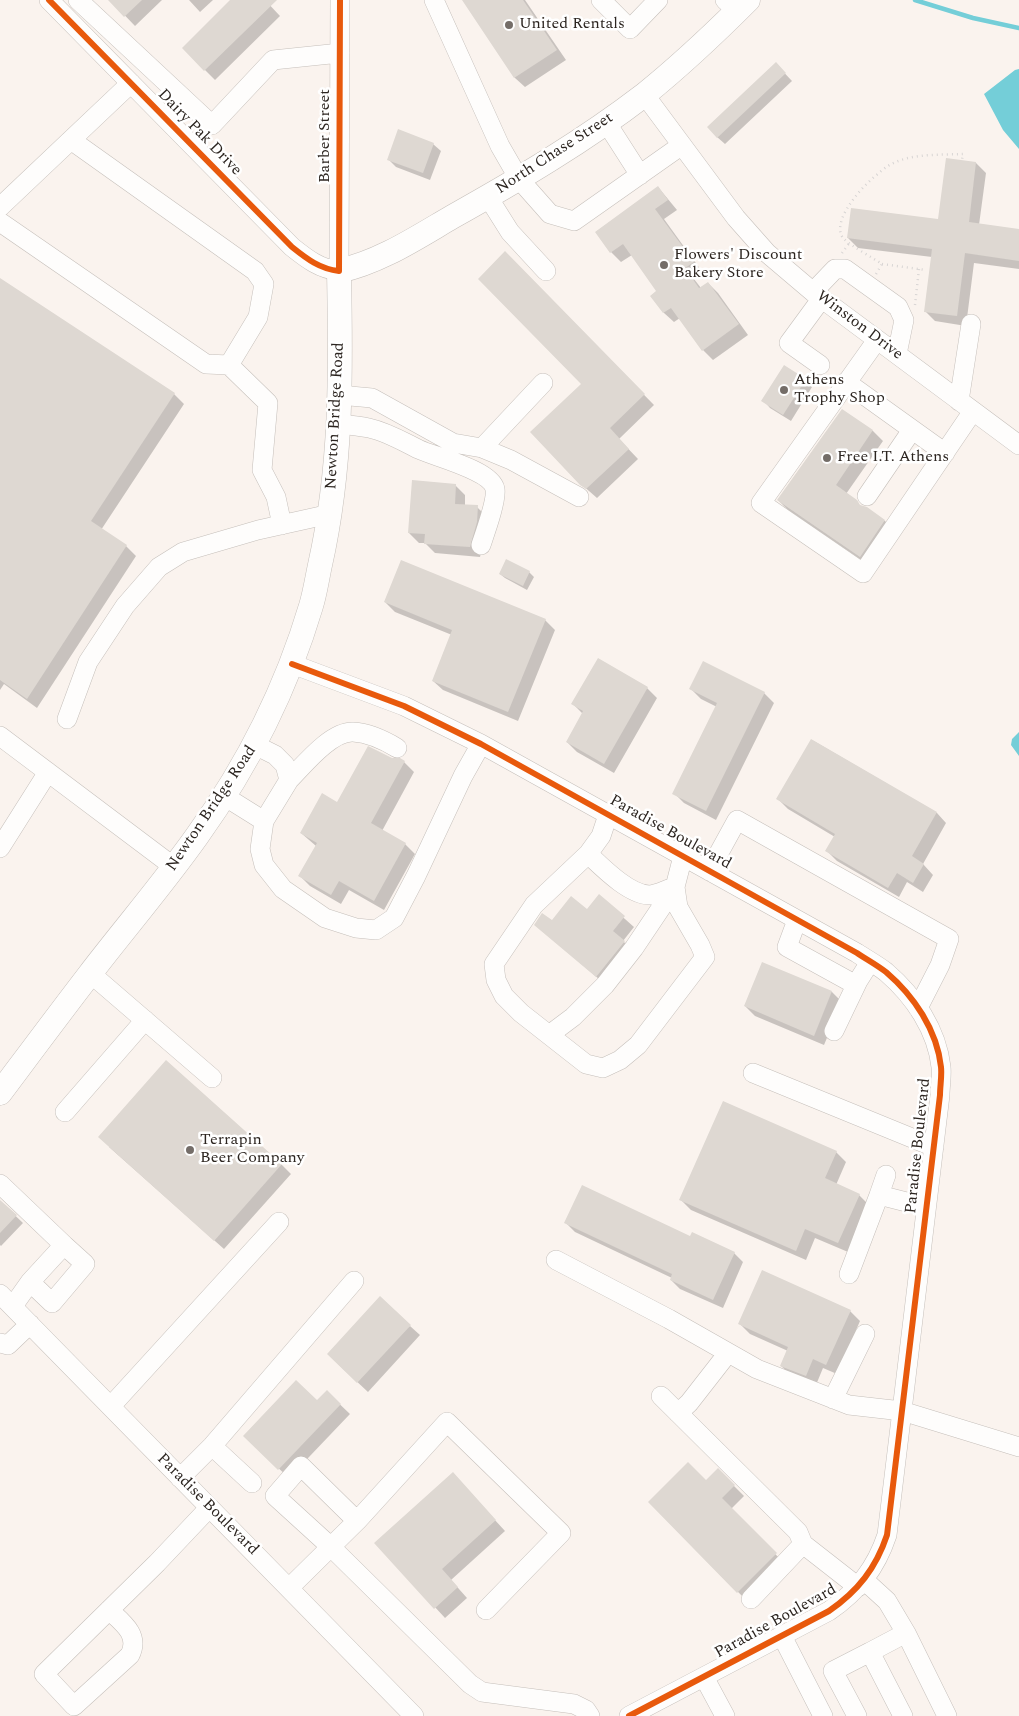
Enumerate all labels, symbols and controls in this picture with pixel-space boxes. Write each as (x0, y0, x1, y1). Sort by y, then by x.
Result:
place label: United Rentals (519, 15, 625, 35)
marker: United Rentals (503, 19, 515, 31)
street label: Dairy Pak Drive (153, 86, 245, 180)
street label: Barber Street (316, 89, 336, 183)
street label: North Chase Street (493, 109, 617, 199)
place label: Flowers' Discount Bakery Store (674, 246, 802, 284)
marker: Flowers' Discount Bakery Store (658, 259, 670, 271)
street label: Winston Drive (812, 287, 906, 365)
street label: Newton Bridge Road (323, 342, 349, 490)
place label: Athens Trophy Shop (794, 371, 885, 409)
marker: Athens Trophy Shop (778, 384, 790, 396)
place label: Free I.T. Athens (837, 448, 949, 468)
marker: Free I.T. Athens (821, 452, 833, 464)
street label: Newton Bridge Road (163, 743, 261, 875)
street label: Paradise Boulevard (606, 792, 734, 874)
street label: Paradise Boulevard (902, 1077, 936, 1215)
place label: Terrapin Beer Company (200, 1131, 304, 1169)
marker: Terrapin Beer Company (184, 1144, 196, 1156)
street label: Paradise Boulevard (152, 1450, 262, 1560)
street label: Paradise Boulevard (712, 1581, 840, 1663)

